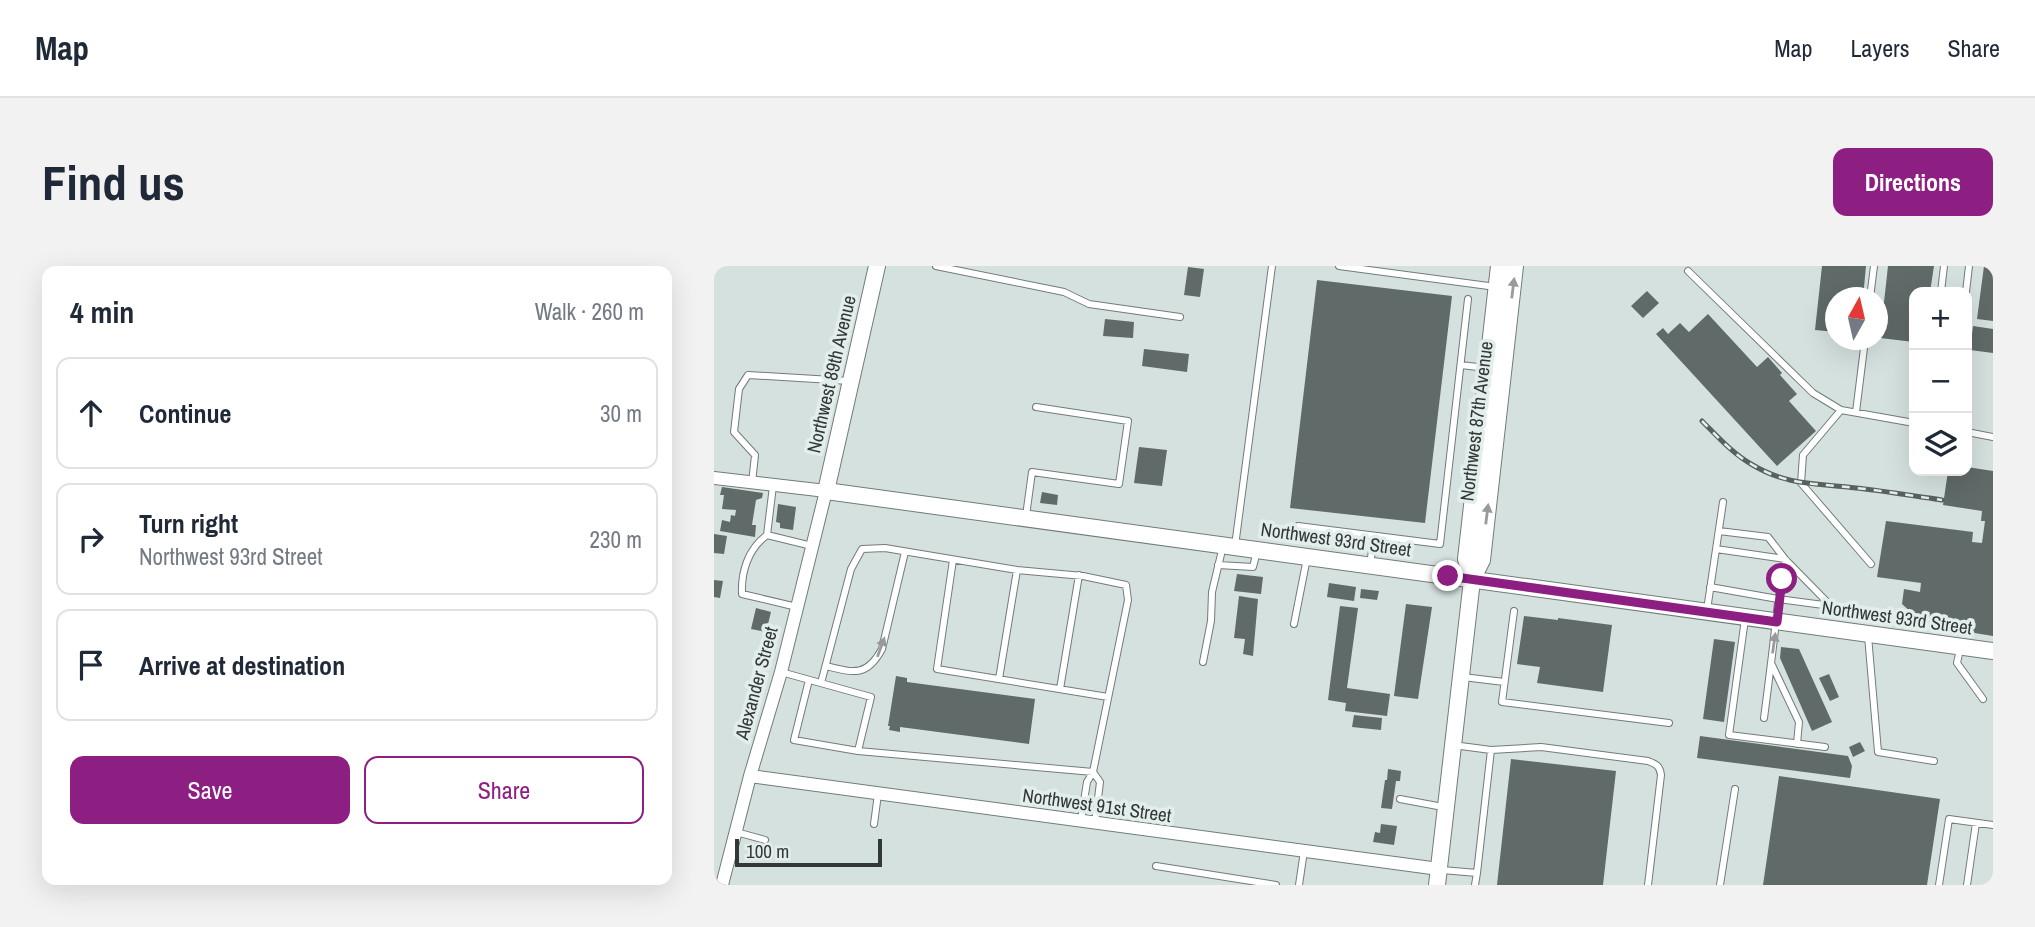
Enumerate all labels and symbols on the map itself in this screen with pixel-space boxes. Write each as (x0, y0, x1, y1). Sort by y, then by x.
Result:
one-way arrow (1507, 277, 1518, 299)
north arrow (1825, 287, 1888, 350)
street label: Northwest 89th Avenue (800, 293, 862, 455)
street label: Northwest 87th Avenue (1453, 340, 1499, 502)
one-way arrow (1481, 503, 1492, 525)
street label: Northwest 93rd Street (1259, 516, 1414, 563)
route end (1432, 560, 1463, 591)
route start (1766, 563, 1797, 594)
street label: Northwest 93rd Street (1820, 594, 1975, 641)
street label: Alexander Street (728, 623, 784, 743)
one-way arrow (1768, 632, 1779, 654)
one-way arrow (875, 637, 886, 658)
street label: Northwest 91st Street (1021, 782, 1174, 828)
scale bar (735, 836, 882, 868)

